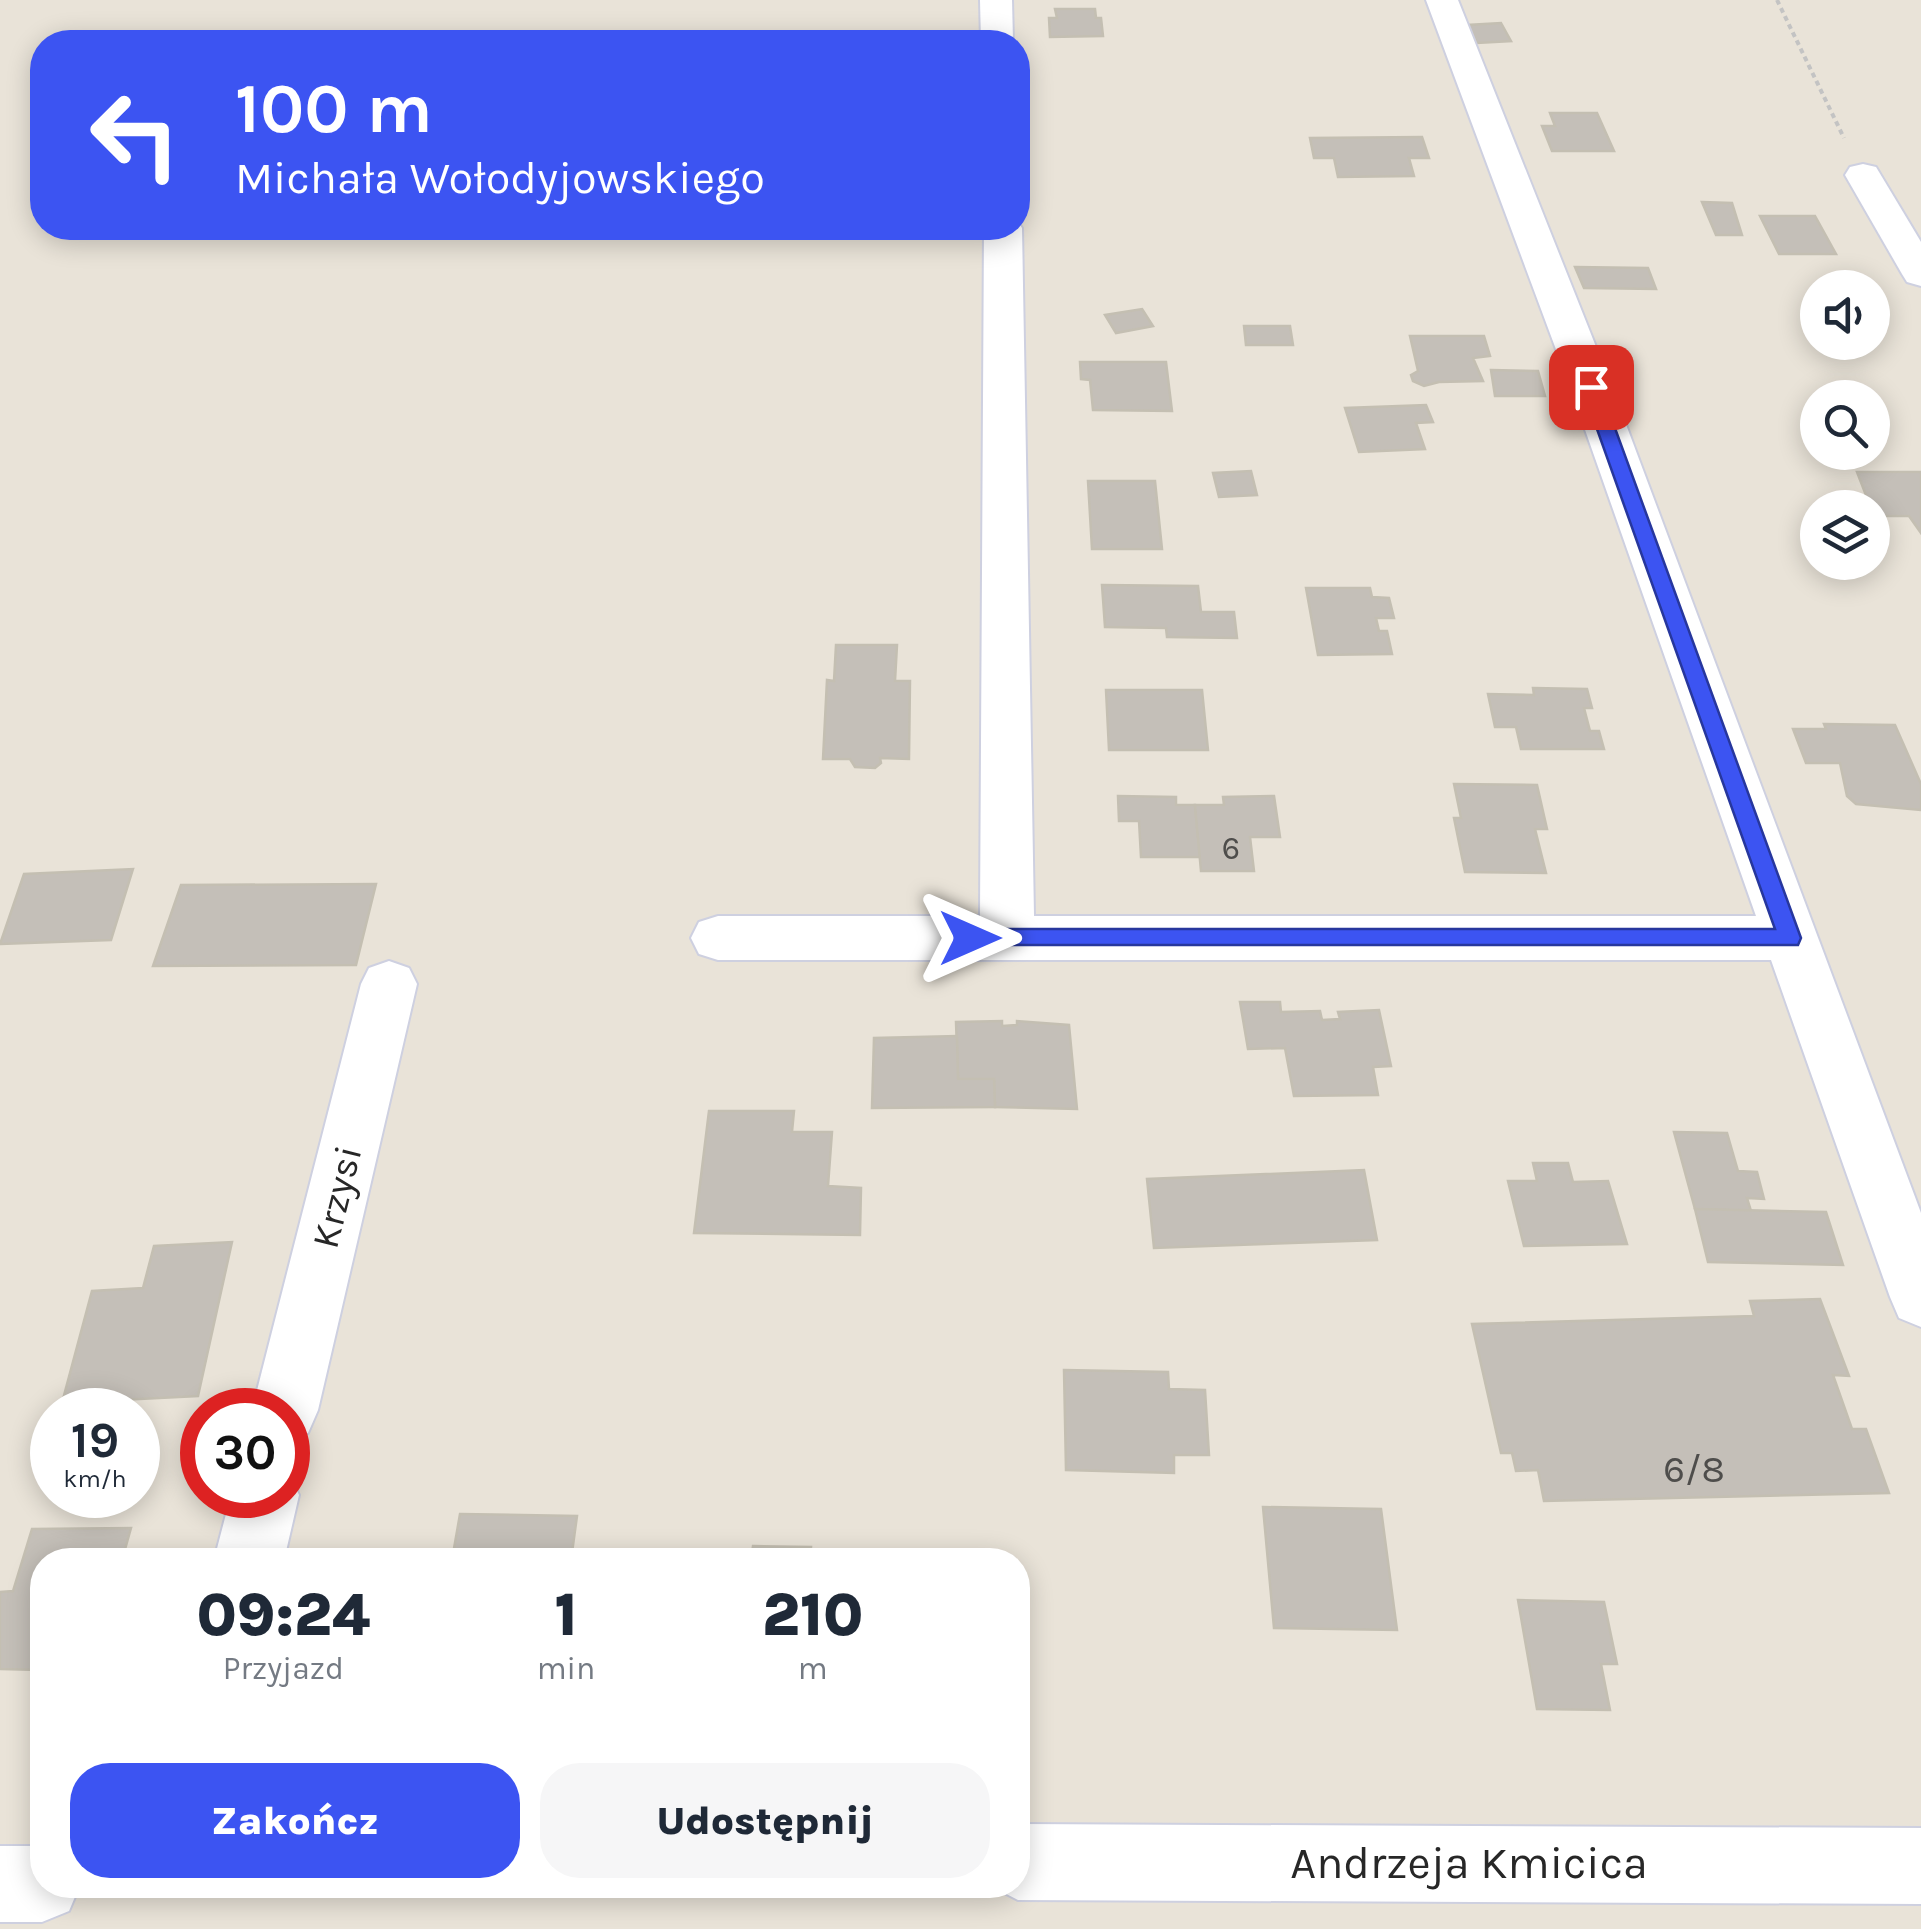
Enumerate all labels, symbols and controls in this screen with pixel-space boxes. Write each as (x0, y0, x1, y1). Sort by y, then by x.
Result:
text: 100 m (235, 68, 433, 150)
icon: left (70, 70, 200, 200)
text: Michała Wołodyjowskiego (235, 152, 765, 204)
map controls (1800, 270, 1890, 580)
button: sound (1800, 270, 1890, 360)
pin (1549, 345, 1634, 430)
icon: arrive (1564, 360, 1619, 415)
button: search (1800, 380, 1890, 470)
button: layers (1800, 490, 1890, 580)
house number: 6 (1222, 830, 1240, 867)
position arrow (918, 886, 1022, 990)
street label: Krzysi (303, 1141, 371, 1253)
speed limit sign: 30 (180, 1388, 310, 1518)
text: 19 (71, 1411, 119, 1470)
house number: 6/8 (1663, 1447, 1725, 1492)
text: km/h (63, 1464, 127, 1493)
text: 09:24 (197, 1580, 370, 1650)
text: 1 (555, 1580, 578, 1650)
text: 210 (762, 1580, 863, 1650)
text: Przyjazd (223, 1650, 344, 1687)
text: min (537, 1650, 595, 1687)
text: m (798, 1650, 828, 1687)
button: Zakończ (70, 1763, 520, 1878)
button: Udostępnij (540, 1763, 990, 1878)
street label: Andrzeja Kmicica (1290, 1837, 1648, 1890)

